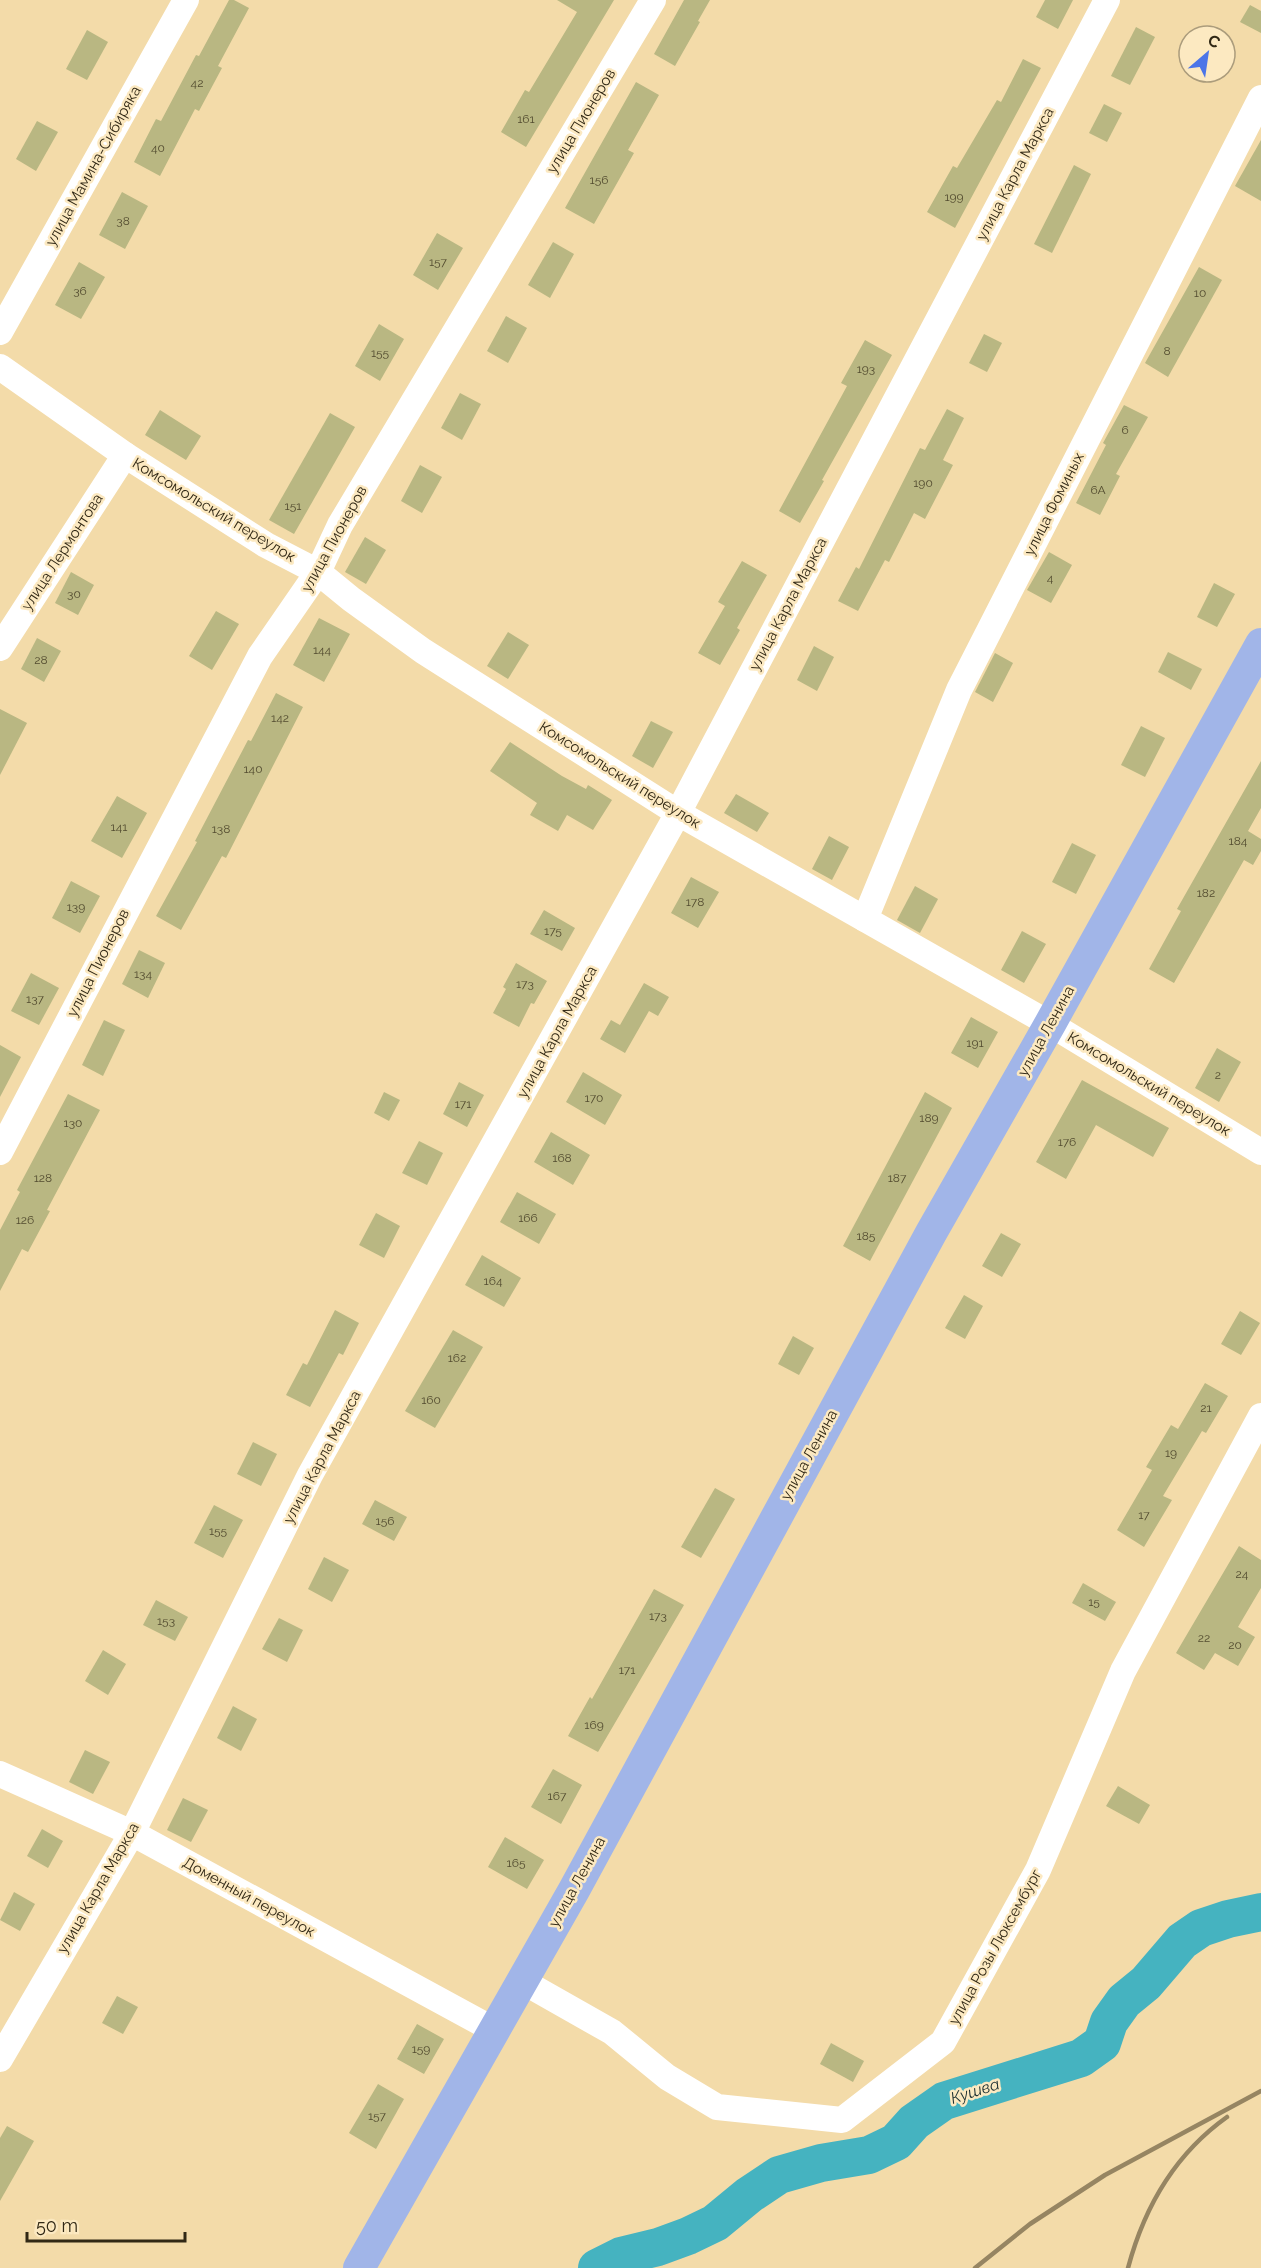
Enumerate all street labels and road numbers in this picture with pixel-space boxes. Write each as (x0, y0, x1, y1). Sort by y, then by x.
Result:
street label: улица Пионеров (543, 66, 619, 176)
street label: улица Мамина-Сибиряка (41, 83, 145, 249)
street label: улица Карла Маркса (972, 104, 1058, 244)
street label: улица Фоминых (1020, 449, 1088, 559)
street label: Комсомольский переулок (129, 454, 299, 566)
street label: улица Пионеров (297, 483, 371, 595)
street label: улица Лермонтова (17, 490, 107, 614)
street label: улица Карла Маркса (745, 534, 831, 674)
street label: Комсомольский переулок (536, 718, 704, 832)
street label: улица Пионеров (63, 906, 133, 1020)
street label: улица Карла Маркса (513, 963, 601, 1101)
street label: улица Ленина (1014, 983, 1078, 1079)
street label: Комсомольский переулок (1064, 1028, 1234, 1140)
street label: улица Карла Маркса (279, 1387, 365, 1527)
street label: улица Ленина (777, 1407, 841, 1503)
street label: улица Карла Маркса (53, 1819, 143, 1957)
street label: улица Ленина (545, 1834, 609, 1930)
street label: Доменный переулок (180, 1853, 318, 1941)
street label: улица Розы Люксембург (945, 1866, 1045, 2028)

